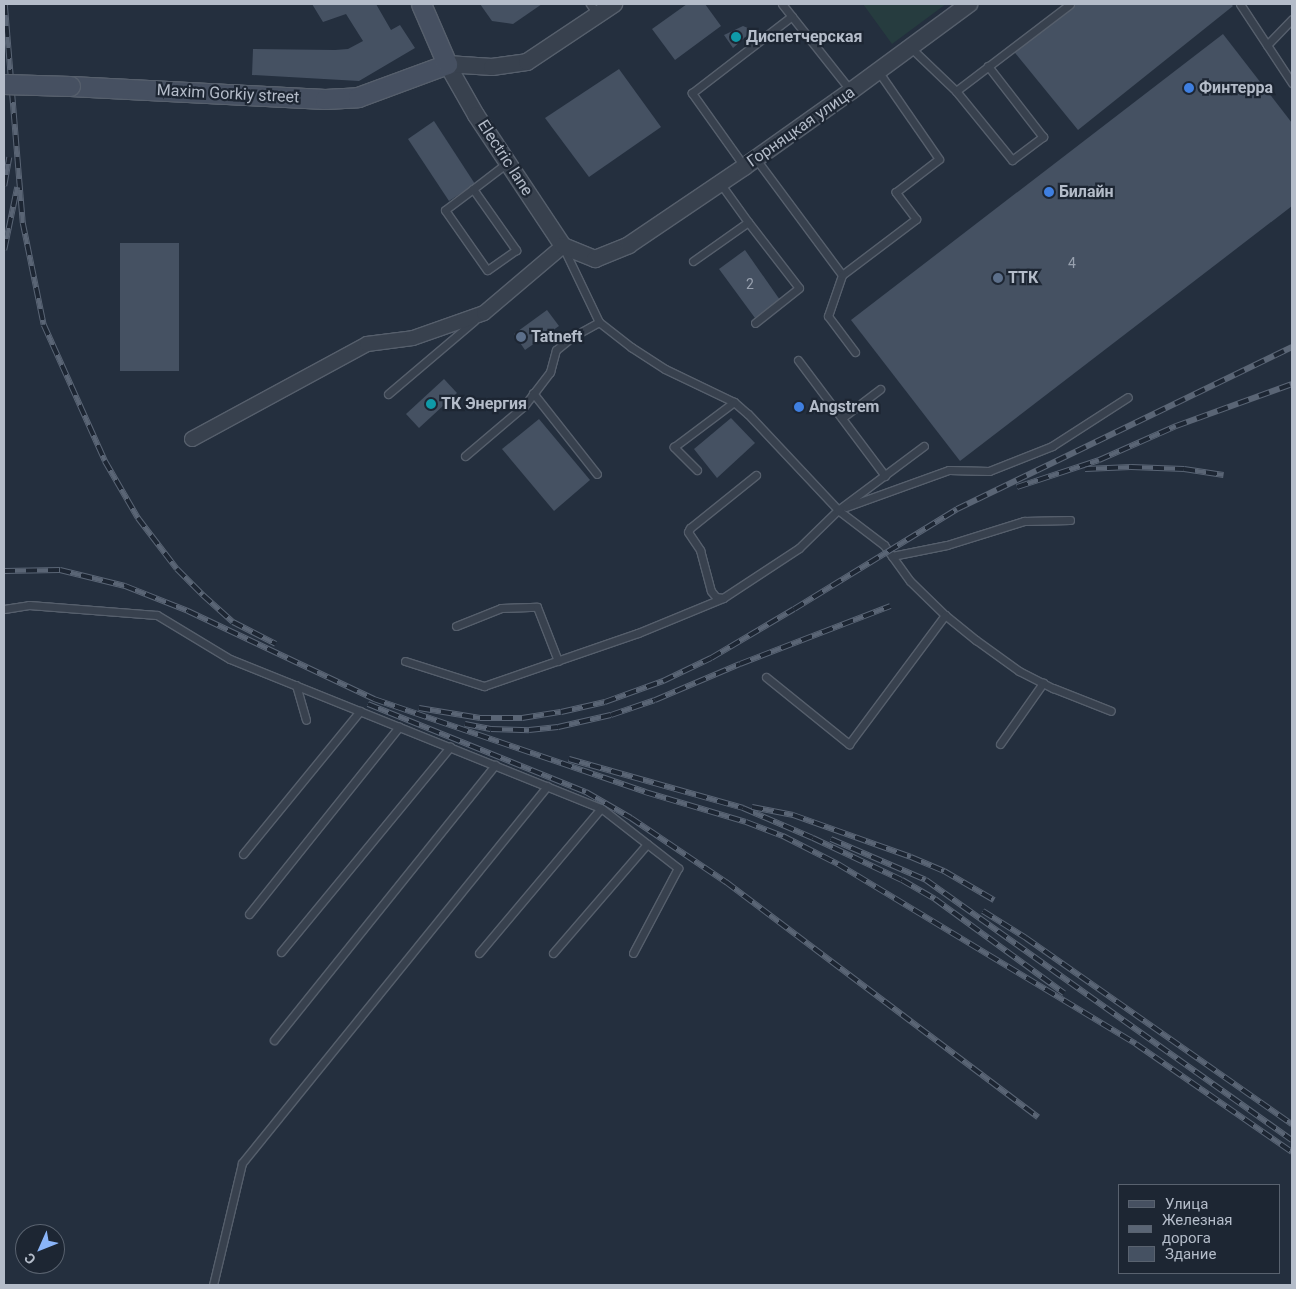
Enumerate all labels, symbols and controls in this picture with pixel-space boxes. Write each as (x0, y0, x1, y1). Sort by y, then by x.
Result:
place label: Диспетчерская (746, 27, 862, 47)
marker: Диспетчерская (730, 31, 742, 43)
place label: Финтерра (1199, 78, 1273, 98)
street label: Maxim Gorkiy street (156, 81, 300, 107)
marker: Финтерра (1183, 82, 1195, 94)
street label: Горняцкая улица (743, 83, 859, 171)
street label: Electric lane (473, 116, 537, 200)
place label: Билайн (1059, 182, 1114, 202)
marker: Билайн (1043, 186, 1055, 198)
house number: 4 (1068, 255, 1076, 271)
place label: ТТК (1008, 268, 1038, 288)
marker: ТТК (992, 272, 1004, 284)
house number: 2 (746, 276, 754, 292)
place label: Tatneft (531, 327, 582, 347)
marker: Tatneft (515, 331, 527, 343)
place label: ТК Энергия (441, 394, 527, 414)
place label: Angstrem (809, 397, 879, 417)
marker: ТК Энергия (425, 398, 437, 410)
marker: Angstrem (793, 401, 805, 413)
legend (1118, 1184, 1281, 1274)
text: Улица (1165, 1195, 1208, 1213)
text: Железная дорога (1162, 1211, 1233, 1247)
north arrow (15, 1224, 65, 1274)
text: Здание (1165, 1245, 1216, 1263)
text: С (21, 1250, 39, 1268)

